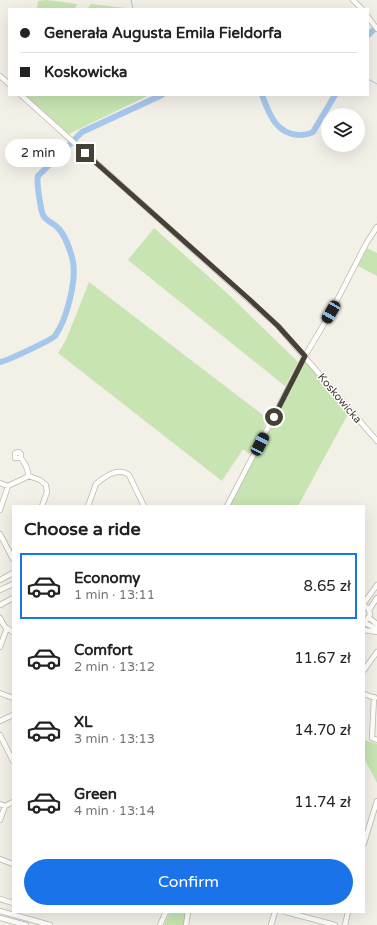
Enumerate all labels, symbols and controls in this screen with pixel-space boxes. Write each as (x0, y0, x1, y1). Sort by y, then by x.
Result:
text: Generała Augusta Emila Fieldorfa (44, 24, 282, 42)
text: Koskowicka (44, 63, 128, 81)
map controls (321, 108, 365, 152)
button: layers (321, 108, 365, 152)
callout: 2 min (5, 139, 71, 167)
route end (76, 144, 94, 162)
text: 2 min (21, 145, 55, 161)
car (320, 299, 342, 325)
street label: Koskowicka (315, 371, 364, 426)
route start (265, 408, 283, 426)
car (249, 431, 271, 457)
text: Choose a ride (24, 518, 141, 540)
icon: car (26, 568, 62, 604)
text: Economy (74, 569, 140, 587)
text: 8.65 zł (304, 577, 351, 595)
text: 1 min · 13:11 (74, 587, 155, 603)
icon: car (26, 640, 62, 676)
text: Comfort (74, 641, 133, 659)
text: 11.67 zł (294, 649, 351, 667)
text: 2 min · 13:12 (74, 659, 155, 675)
icon: car (26, 712, 62, 748)
text: XL (74, 713, 93, 731)
text: 14.70 zł (294, 721, 351, 739)
text: 3 min · 13:13 (74, 731, 155, 747)
icon: car (26, 784, 62, 820)
text: Green (74, 785, 117, 803)
text: 11.74 zł (294, 793, 351, 811)
text: 4 min · 13:14 (74, 803, 155, 819)
button: Confirm (24, 859, 353, 905)

